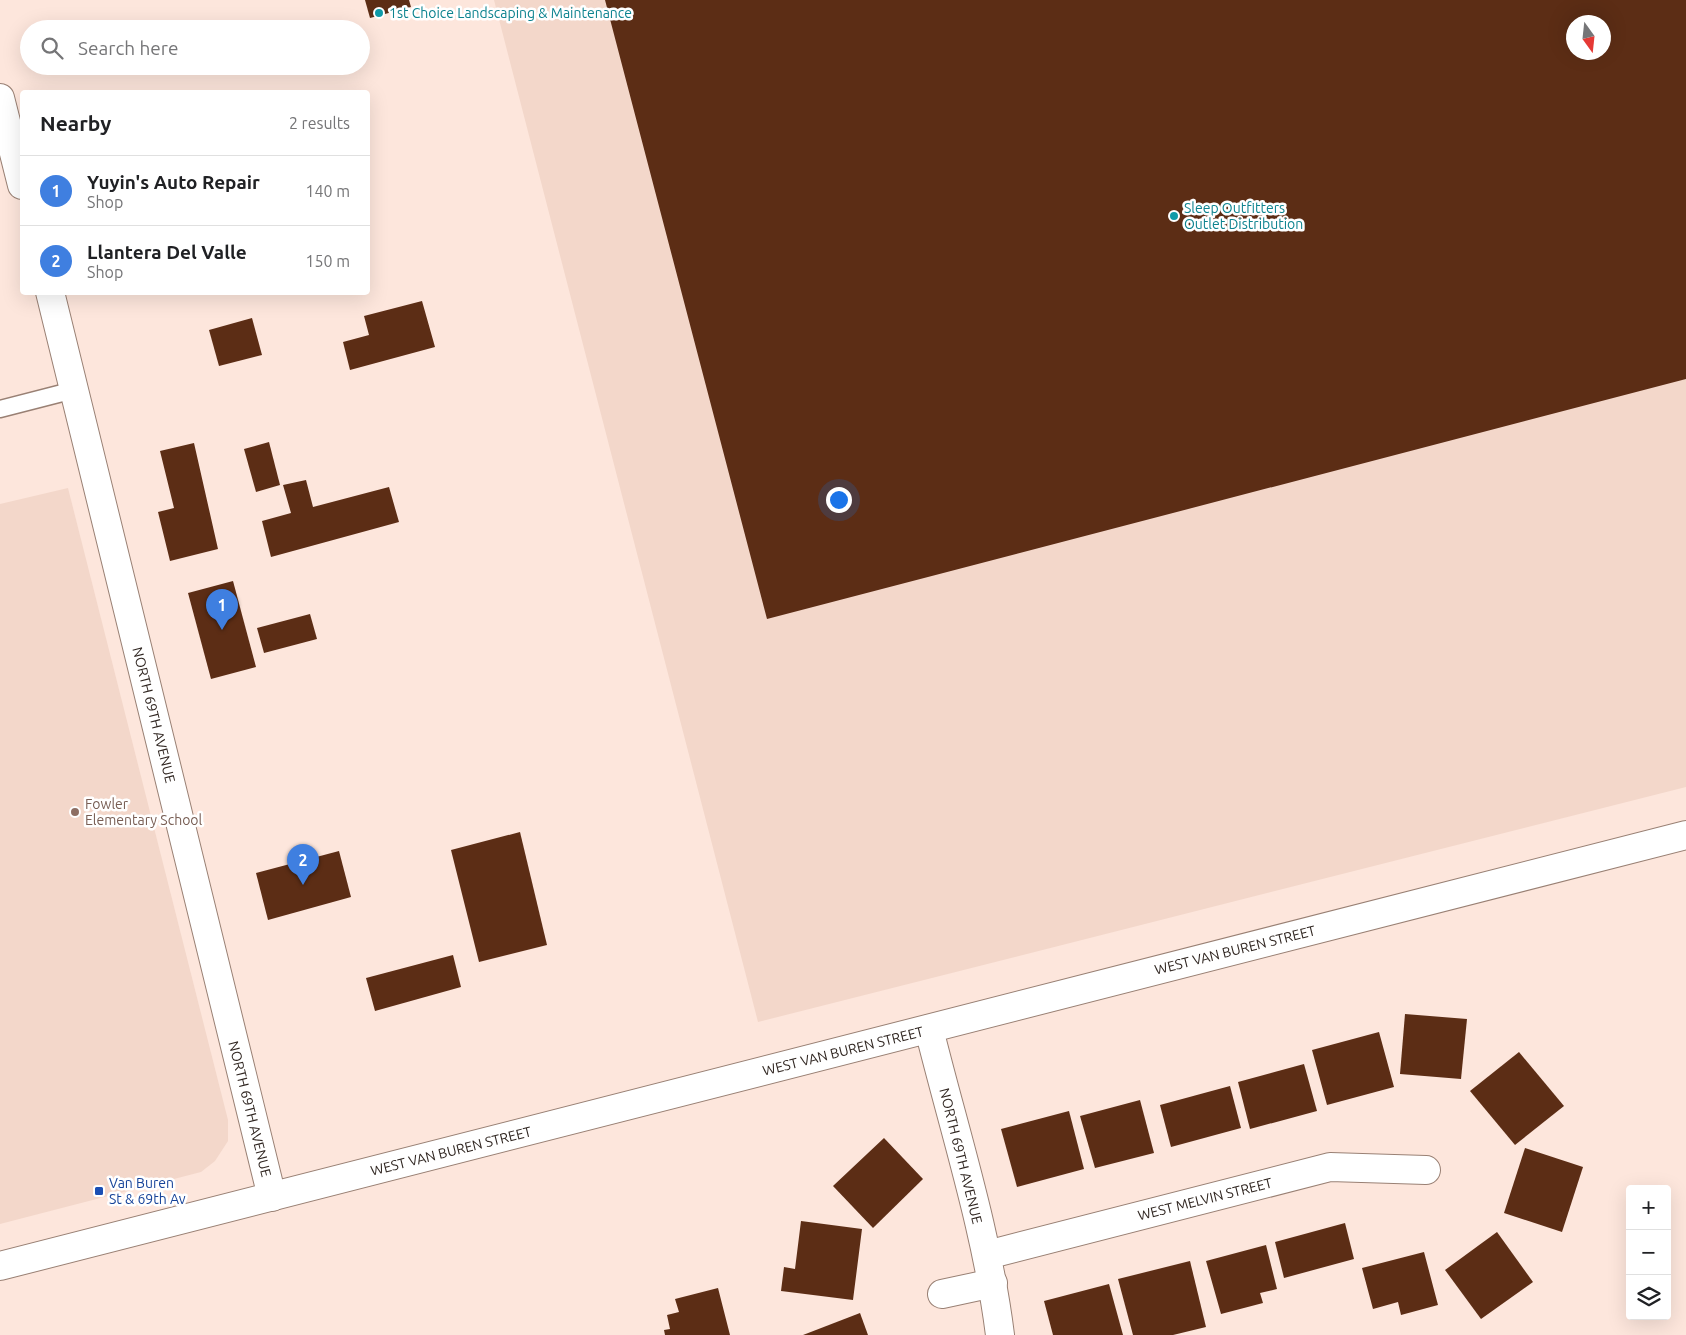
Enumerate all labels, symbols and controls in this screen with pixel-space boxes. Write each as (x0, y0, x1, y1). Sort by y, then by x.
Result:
place label: 1st Choice Landscaping & Maintenance (389, 5, 632, 21)
marker: 1st Choice Landscaping & Maintenance (373, 7, 385, 19)
north arrow (1566, 15, 1611, 60)
search box (20, 20, 370, 75)
icon: search (38, 34, 66, 62)
text: Search here (78, 37, 178, 59)
text: Nearby (40, 111, 111, 135)
text: 2 results (289, 114, 350, 132)
text: Yuyin's Auto Repair (87, 171, 260, 193)
text: 1 (51, 182, 61, 200)
text: 140 m (305, 182, 350, 200)
text: Shop (87, 193, 123, 211)
place label: Sleep Outfitters Outlet Distribution (1184, 200, 1303, 232)
marker: Sleep Outfitters Outlet Distribution (1168, 210, 1180, 222)
text: Llantera Del Valle (87, 241, 247, 263)
text: 2 (51, 252, 61, 270)
text: 150 m (305, 252, 350, 270)
text: Shop (87, 263, 123, 281)
your location (826, 487, 852, 513)
pin: 1 (206, 589, 238, 630)
street label: NORTH 69TH AVENUE (129, 645, 179, 785)
place label: Fowler Elementary School (85, 796, 203, 828)
marker: Fowler Elementary School (69, 806, 81, 818)
pin: 2 (287, 844, 319, 885)
street label: WEST VAN BUREN STREET (1153, 922, 1317, 978)
street label: WEST VAN BUREN STREET (761, 1023, 925, 1079)
street label: NORTH 69TH AVENUE (225, 1039, 275, 1179)
street label: NORTH 69TH AVENUE (936, 1086, 986, 1226)
street label: WEST VAN BUREN STREET (369, 1123, 533, 1179)
street label: WEST MELVIN STREET (1136, 1174, 1274, 1223)
place label: Van Buren St & 69th Av (109, 1175, 186, 1207)
marker: Van Buren St & 69th Av (93, 1185, 105, 1197)
map controls (1626, 1185, 1671, 1320)
button: + (1626, 1185, 1671, 1230)
button: − (1626, 1230, 1671, 1275)
button: layers (1626, 1275, 1671, 1320)

